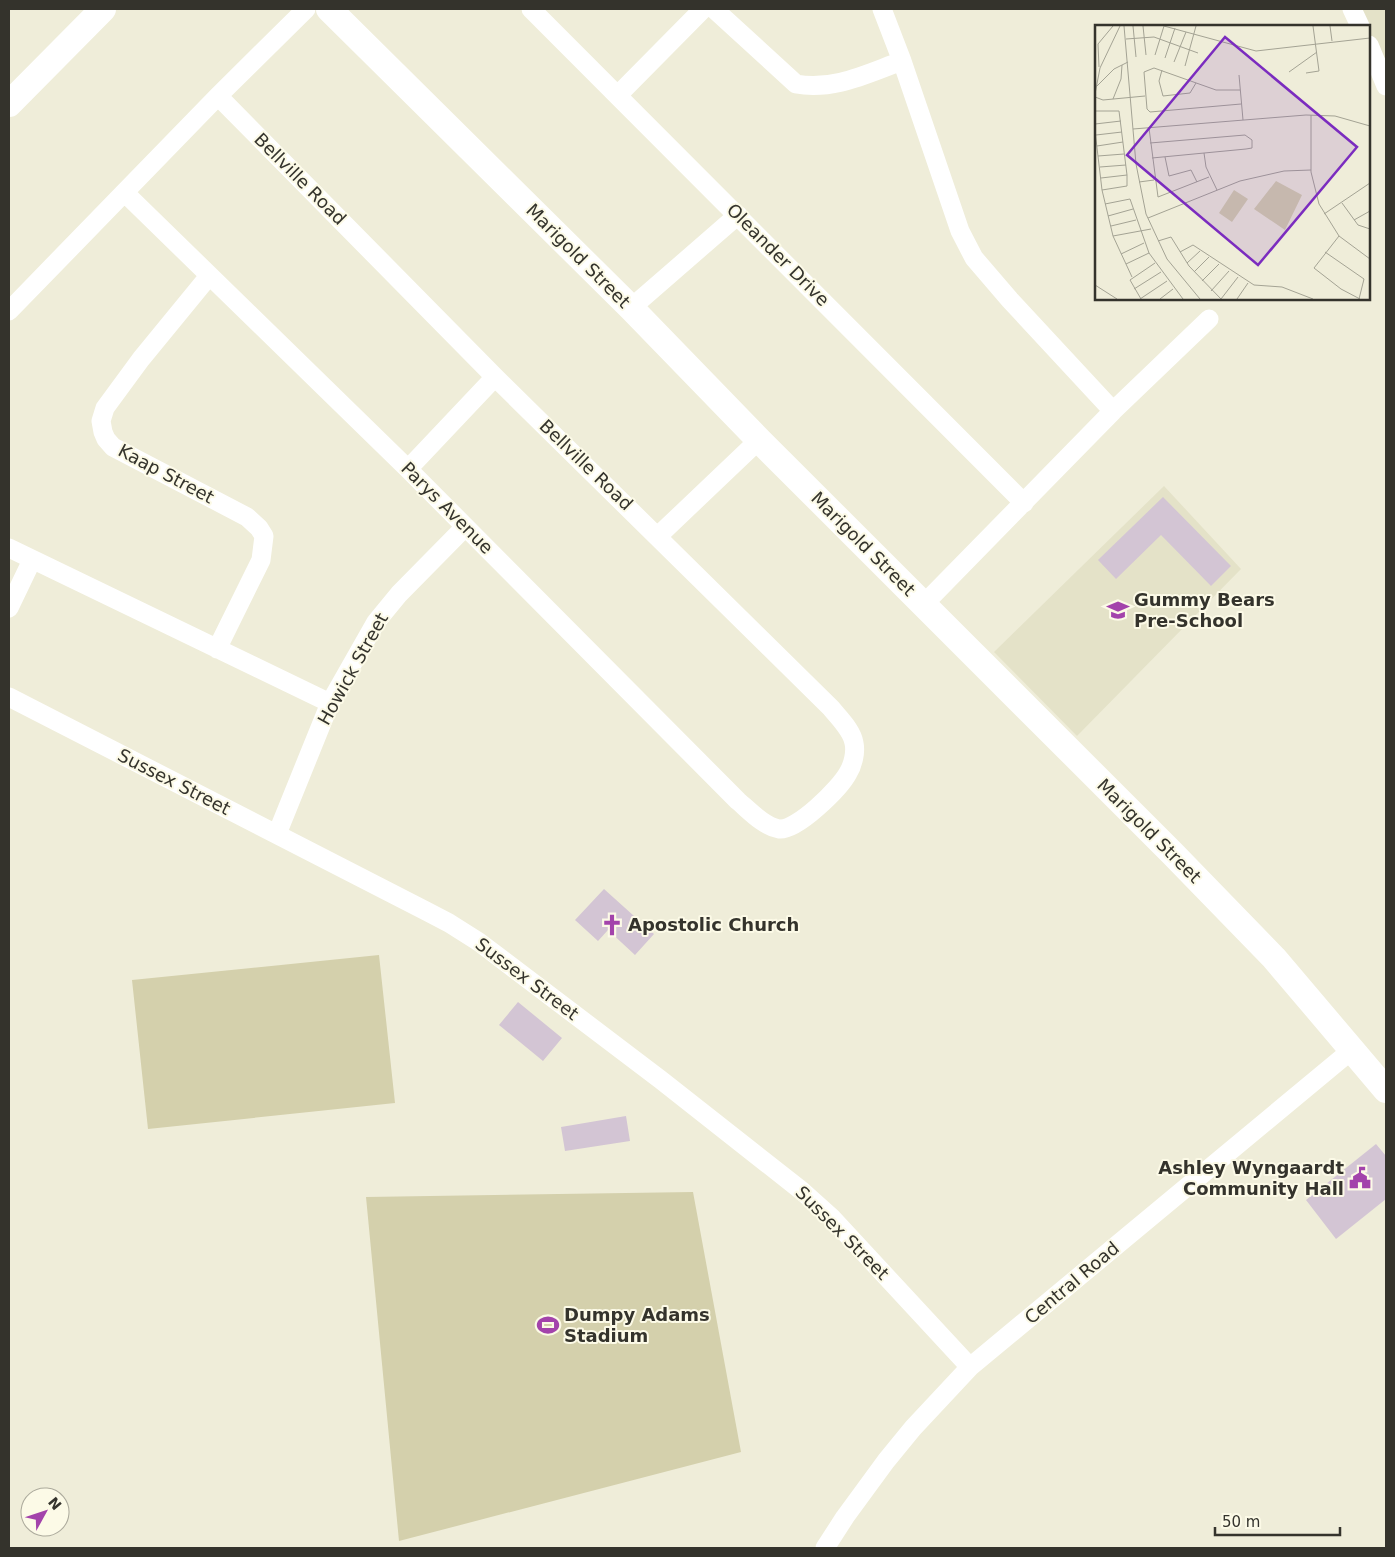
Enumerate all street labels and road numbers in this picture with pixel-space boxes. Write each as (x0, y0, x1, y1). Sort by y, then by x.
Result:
street label: Bellville Road (250, 128, 351, 229)
street label: Marigold Street (522, 199, 635, 312)
street label: Oleander Drive (723, 199, 834, 310)
street label: Bellville Road (536, 415, 637, 514)
street label: Kaap Street (115, 440, 218, 508)
street label: Parys Avenue (397, 457, 498, 558)
street label: Marigold Street (807, 487, 920, 600)
street label: Howick Street (313, 609, 392, 729)
street label: Sussex Street (114, 744, 234, 819)
street label: Marigold Street (1093, 774, 1206, 887)
street label: Sussex Street (472, 933, 583, 1024)
street label: Sussex Street (791, 1182, 893, 1284)
street label: Central Road (1020, 1237, 1123, 1328)

